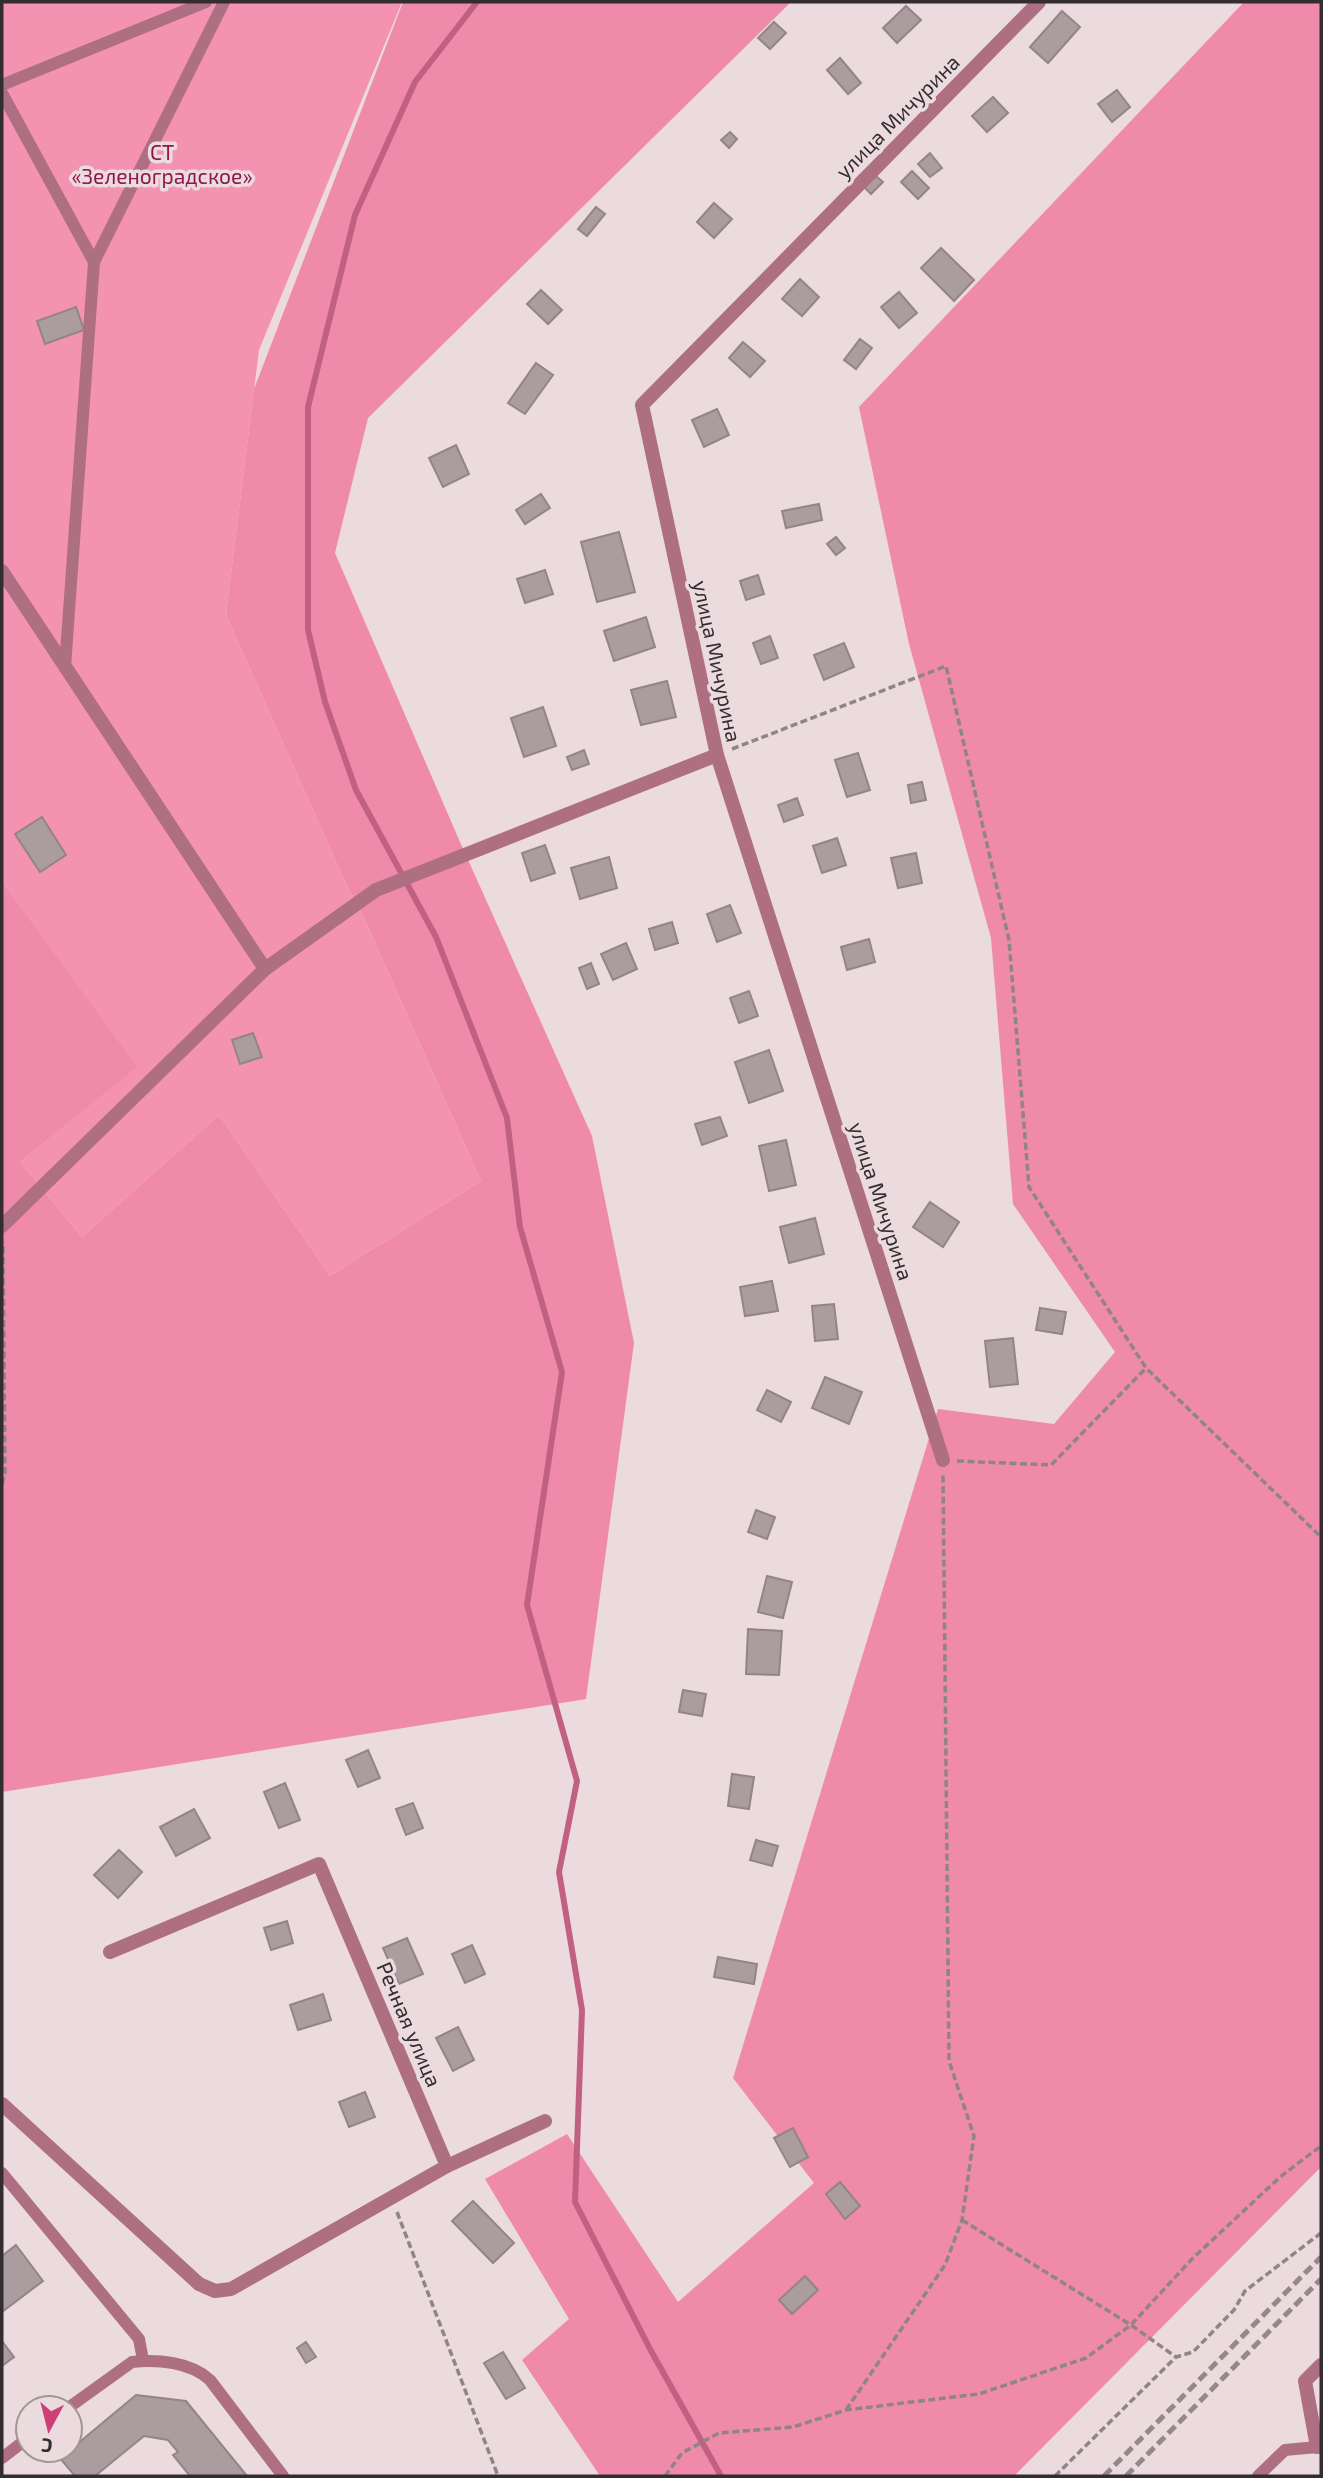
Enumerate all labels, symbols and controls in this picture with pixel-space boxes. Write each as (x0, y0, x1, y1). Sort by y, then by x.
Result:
street label: улица Мичурина (830, 49, 965, 184)
park label: СТ «Зеленоградское» (71, 139, 253, 188)
street label: улица Мичурина (688, 578, 747, 744)
street label: улица Мичурина (844, 1119, 919, 1284)
street label: Речная улица (372, 1958, 448, 2091)
north arrow (14, 2394, 84, 2464)
text: С (40, 2434, 54, 2458)

